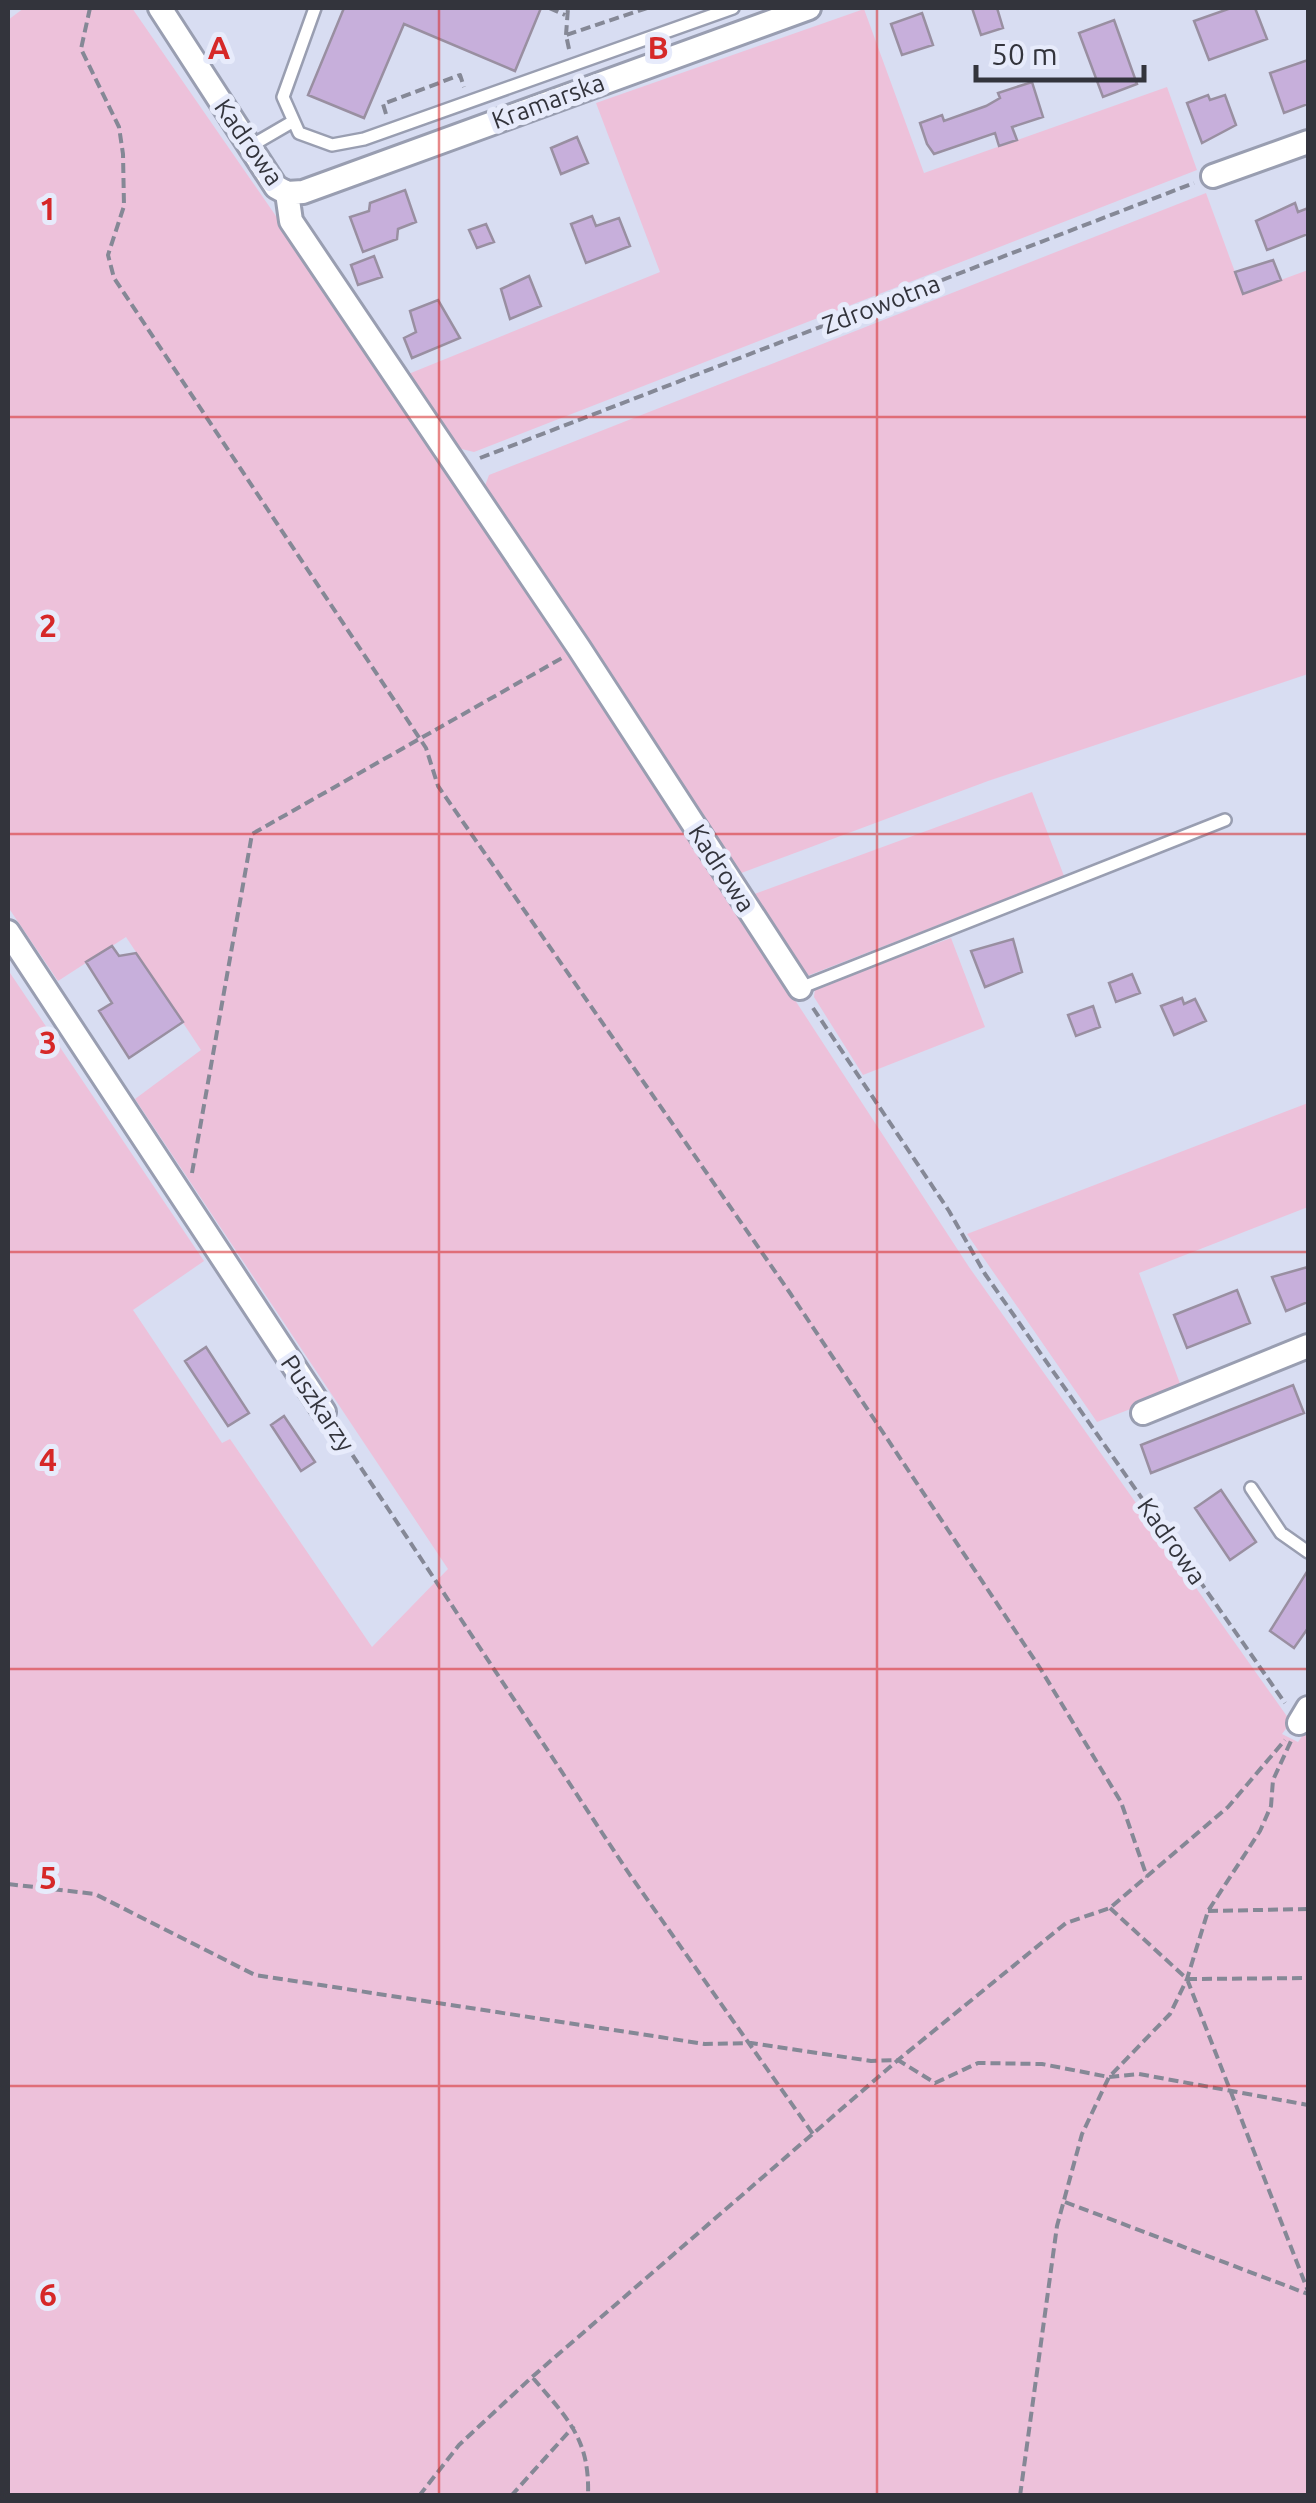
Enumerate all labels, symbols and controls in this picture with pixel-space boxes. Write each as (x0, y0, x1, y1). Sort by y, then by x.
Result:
scale bar (976, 20, 1144, 82)
text: A (208, 29, 231, 65)
text: B (647, 29, 669, 65)
text: 50 m (991, 37, 1058, 71)
street label: Kramarska (488, 68, 608, 134)
street label: Kadrowa (209, 93, 289, 191)
text: 1 (39, 190, 57, 226)
street label: Zdrowotna (818, 269, 944, 339)
text: 2 (39, 607, 57, 643)
street label: Kadrowa (683, 819, 761, 917)
text: 3 (39, 1024, 57, 1060)
street label: Puszkarzy (276, 1350, 360, 1456)
text: 4 (39, 1441, 57, 1477)
street label: Kadrowa (1132, 1492, 1212, 1590)
text: 5 (39, 1859, 57, 1895)
text: 6 (39, 2276, 57, 2312)

